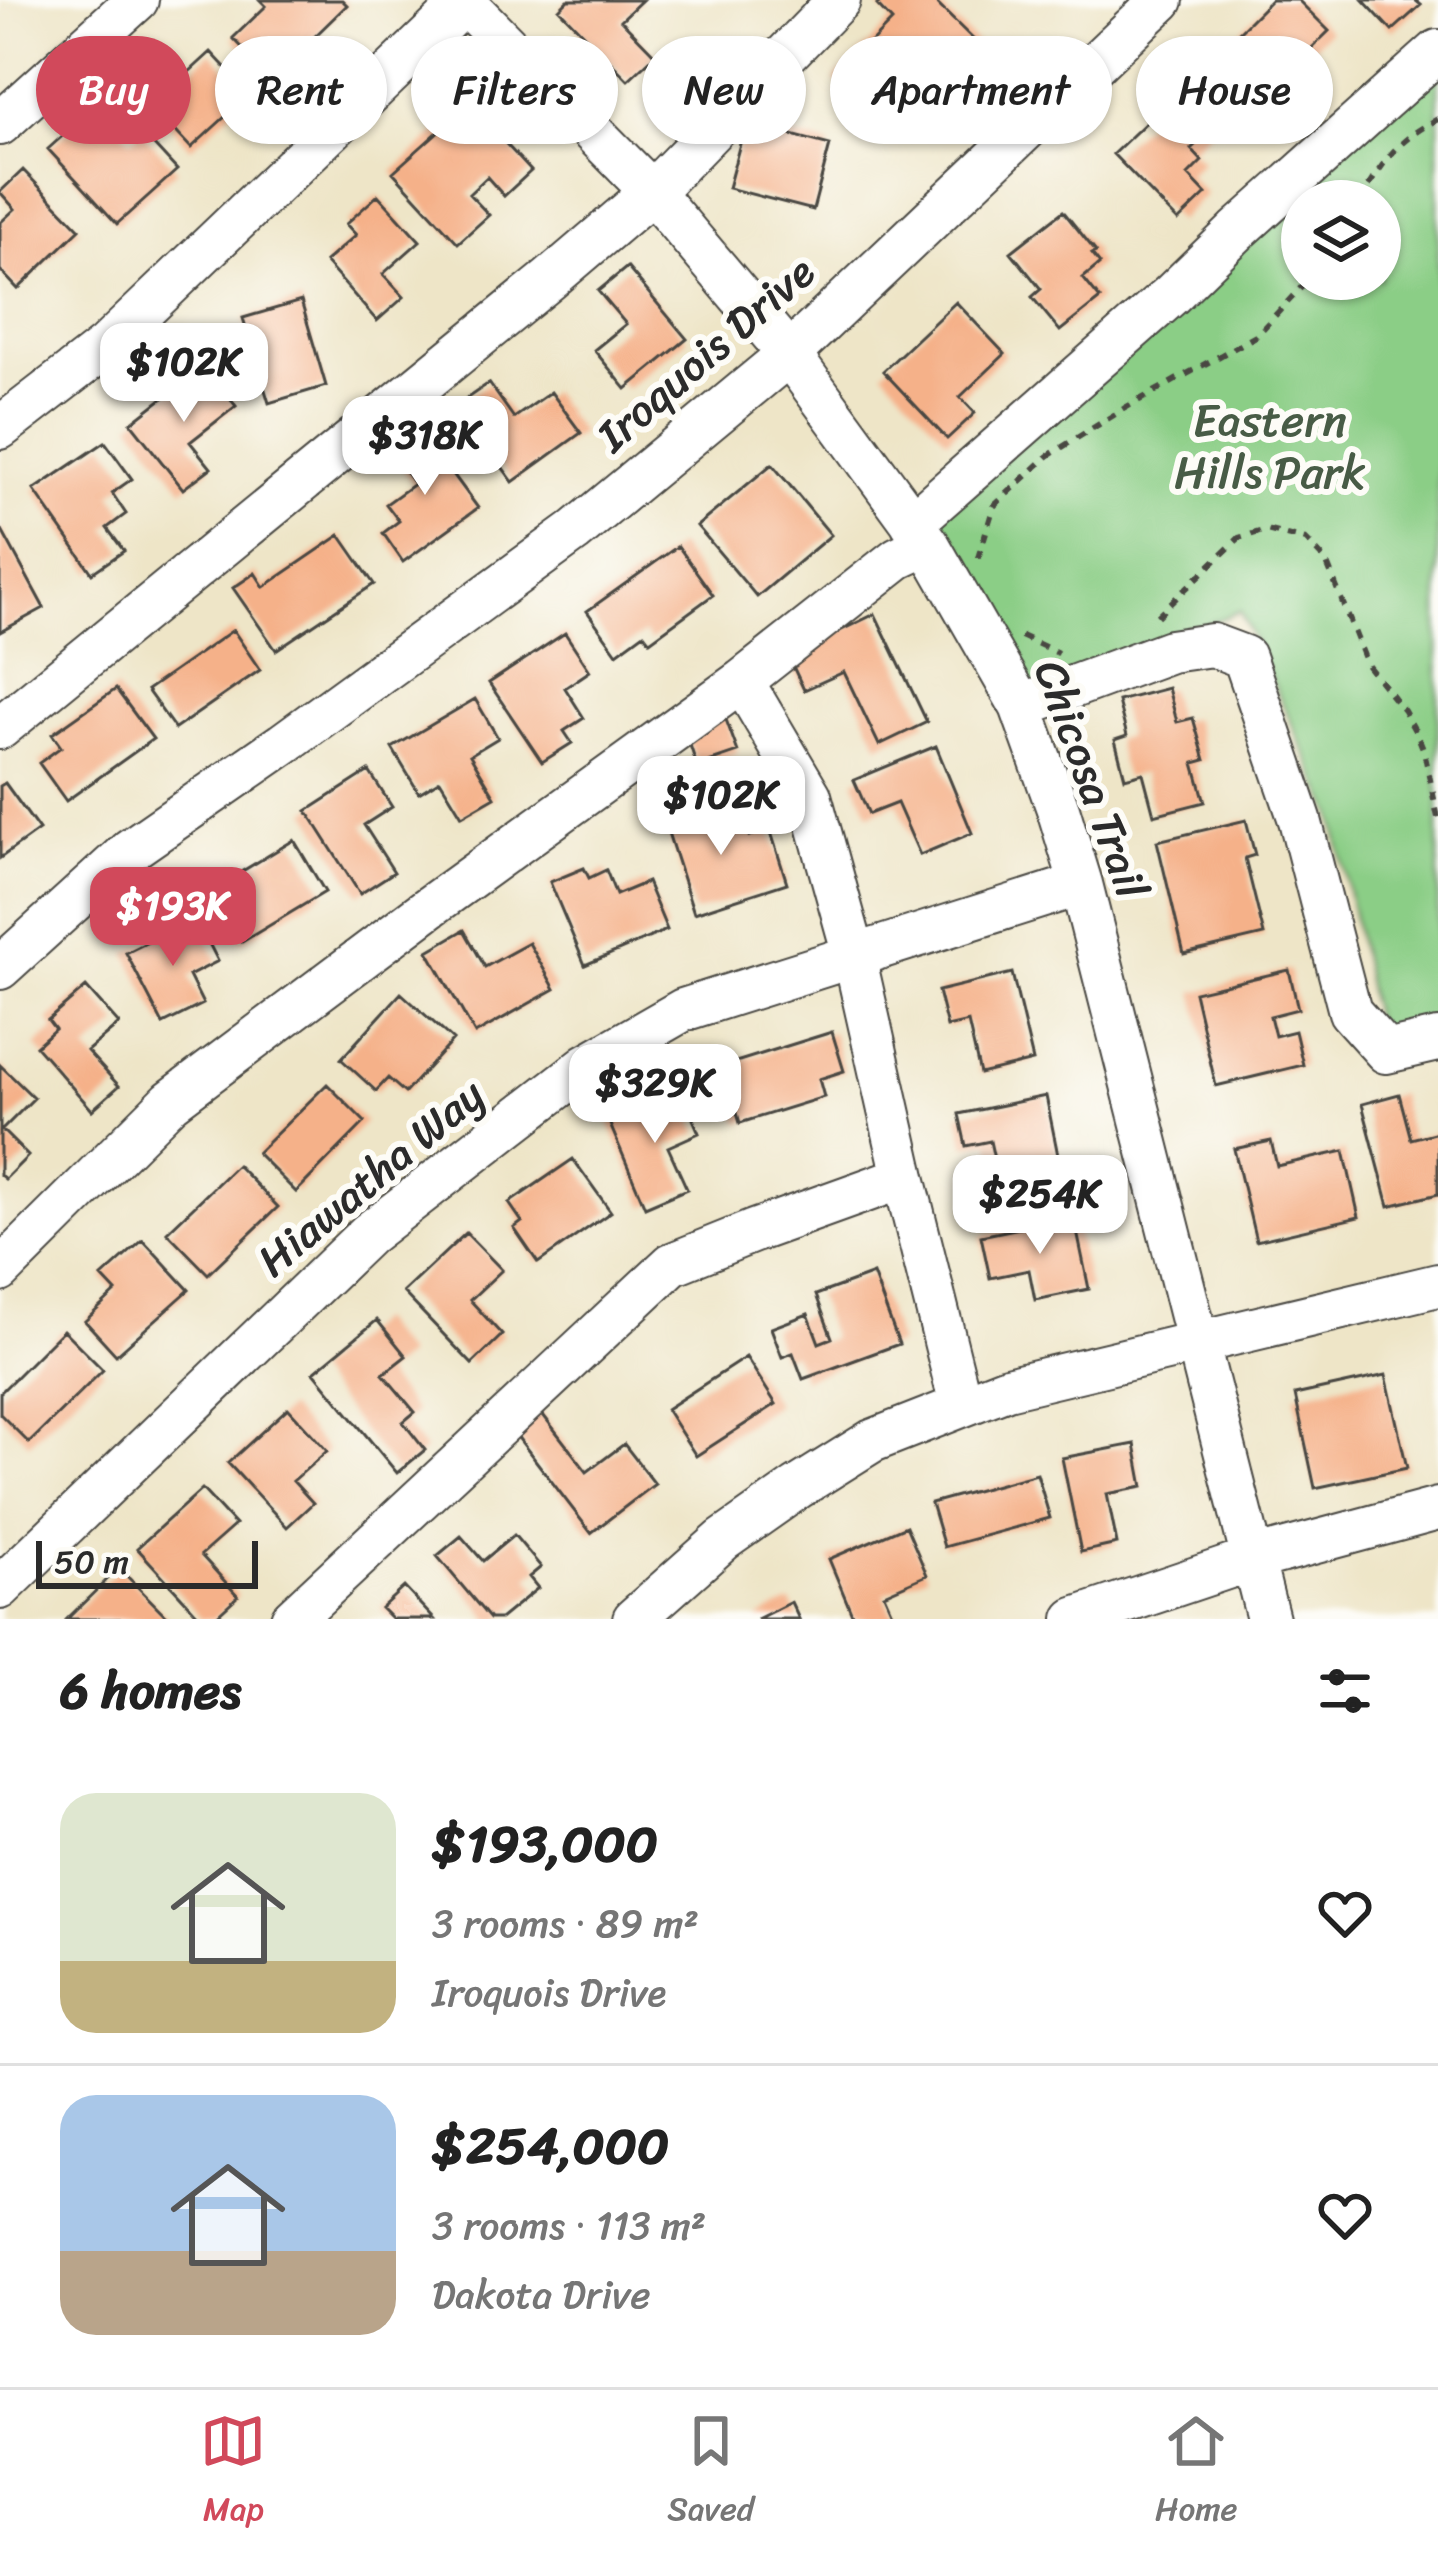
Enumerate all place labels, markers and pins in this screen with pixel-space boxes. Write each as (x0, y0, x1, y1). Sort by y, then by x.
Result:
pin: $102K (100, 323, 268, 425)
pin: $318K (341, 396, 509, 498)
pin: $102K (637, 756, 805, 858)
pin: $193K (89, 867, 257, 969)
pin: $329K (571, 1044, 739, 1146)
pin: $254K (956, 1155, 1124, 1257)

